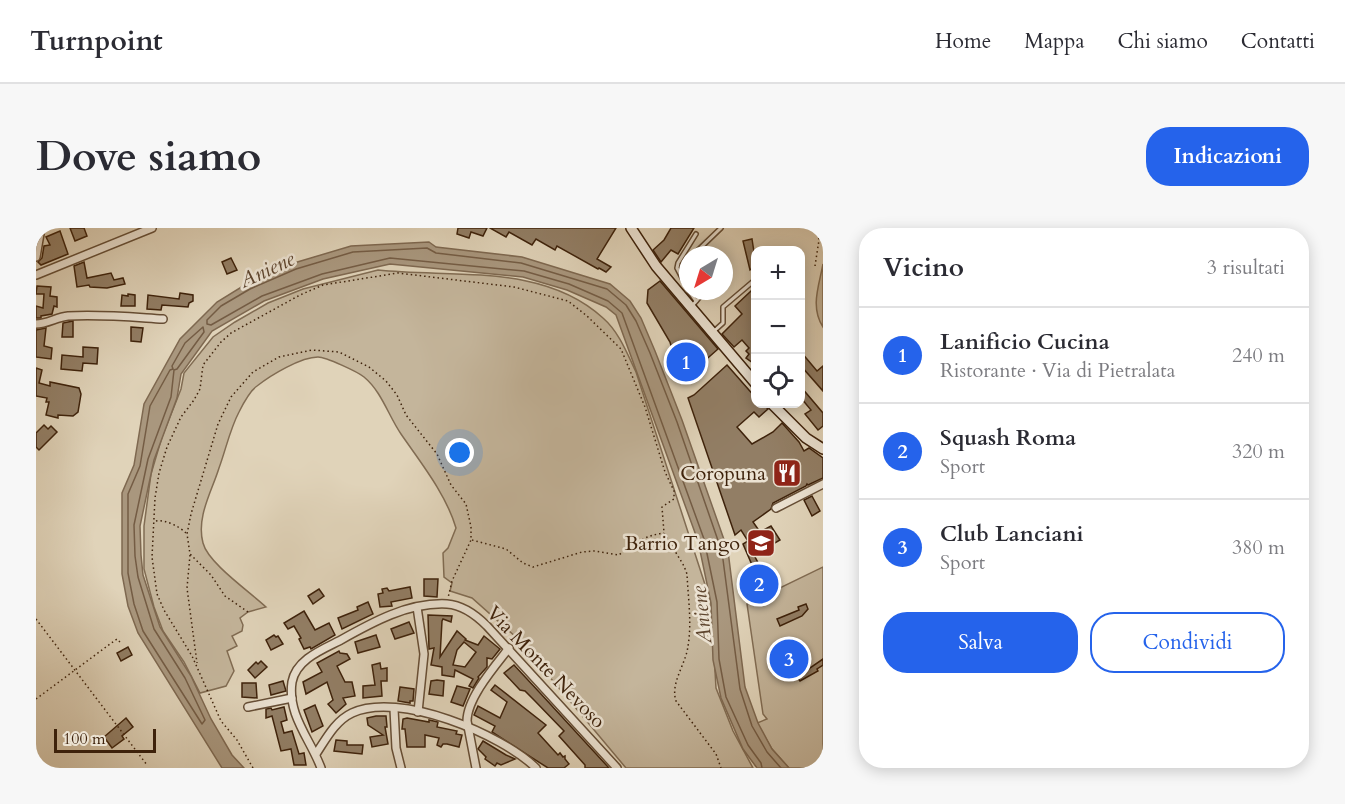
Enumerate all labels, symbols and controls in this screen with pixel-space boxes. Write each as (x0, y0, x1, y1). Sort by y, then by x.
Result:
text: Turnpoint (30, 22, 163, 60)
text: Home (935, 27, 991, 56)
text: Mappa (1024, 27, 1085, 56)
text: Chi siamo (1118, 27, 1208, 56)
text: Contatti (1241, 27, 1315, 56)
button: Indicazioni (1146, 127, 1309, 186)
text: Dove siamo (36, 128, 261, 185)
water label: Aniene (234, 244, 300, 296)
north arrow (679, 246, 733, 300)
map controls (751, 246, 805, 408)
button: + (751, 246, 805, 300)
text: Vicino (883, 250, 964, 285)
text: 3 risultati (1207, 254, 1285, 281)
button: − (751, 300, 805, 354)
text: Lanificio Cucina (940, 327, 1110, 357)
pin: 1 (666, 340, 706, 384)
text: 1 (897, 342, 908, 369)
text: 240 m (1232, 342, 1285, 369)
button: locate (751, 354, 805, 408)
text: Ristorante · Via di Pietralata (940, 357, 1175, 384)
text: Squash Roma (940, 423, 1076, 453)
your location (445, 438, 474, 467)
text: 2 (897, 438, 908, 465)
text: 320 m (1232, 438, 1285, 465)
text: Sport (940, 453, 985, 480)
restaurant icon: Coropuna (771, 457, 803, 489)
place label: Coropuna (680, 460, 766, 487)
text: Club Lanciani (940, 519, 1084, 549)
school or university icon: Barrio Tango (745, 527, 777, 559)
place label: Barrio Tango (625, 530, 740, 557)
text: 3 (897, 534, 908, 561)
text: 380 m (1232, 534, 1285, 561)
text: Sport (940, 549, 985, 576)
pin: 2 (740, 562, 778, 606)
water label: Aniene (684, 584, 720, 646)
street label: Via Monte Nevoso (480, 600, 612, 734)
button: Salva (883, 612, 1078, 673)
button: Condividi (1090, 612, 1285, 673)
pin: 3 (770, 636, 808, 682)
scale bar (54, 726, 156, 754)
text: 100 m (63, 728, 105, 750)

